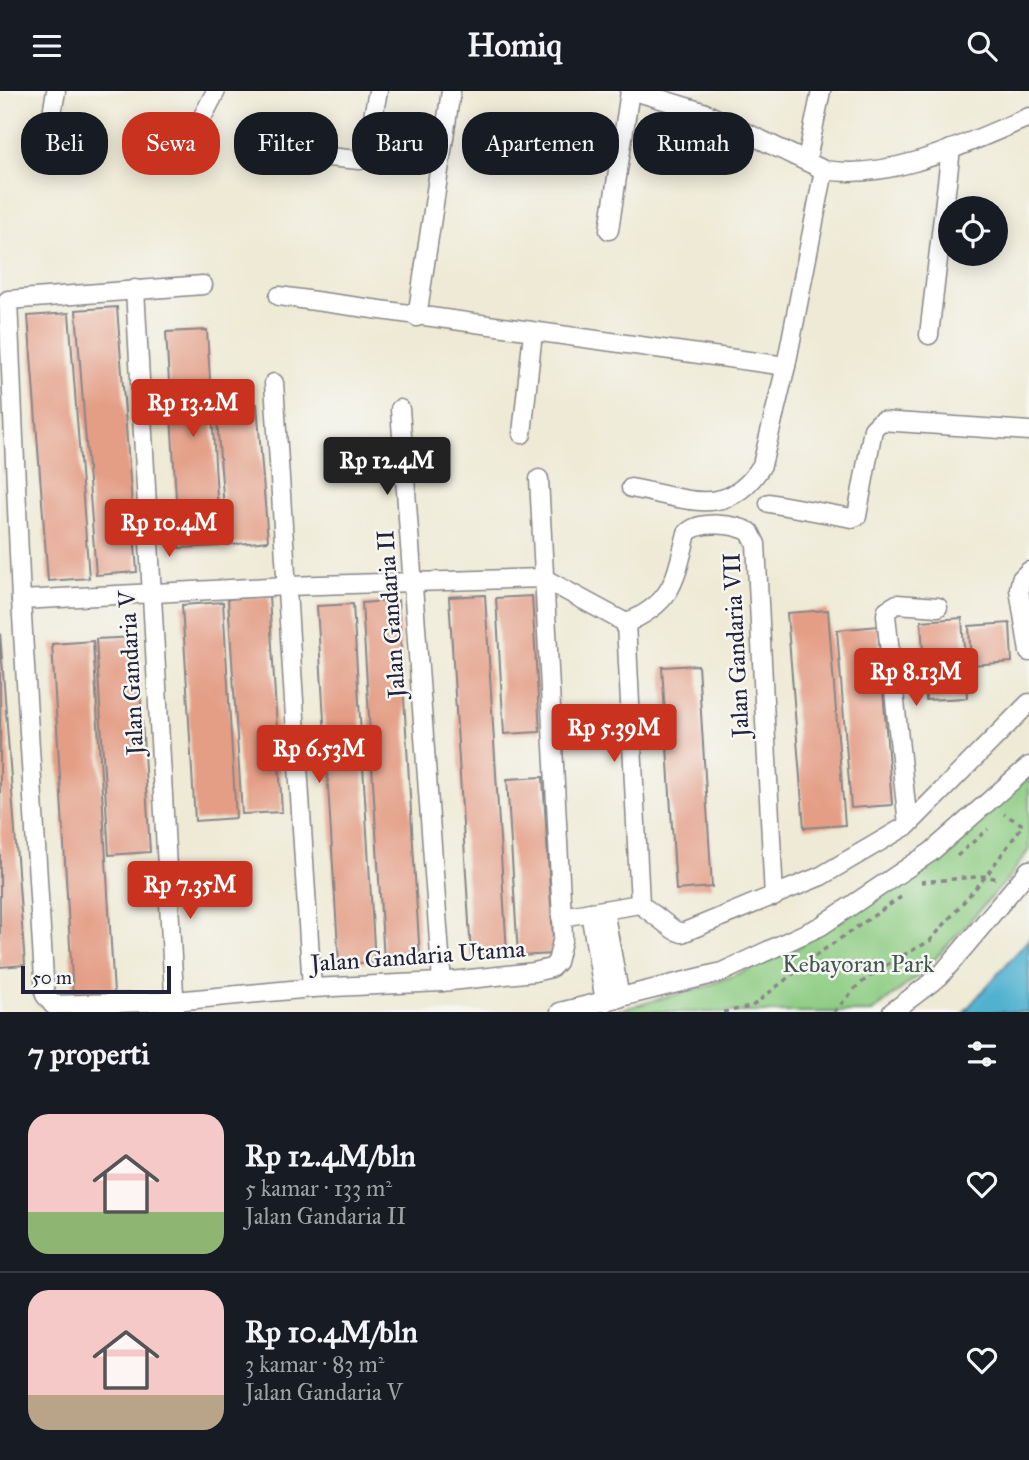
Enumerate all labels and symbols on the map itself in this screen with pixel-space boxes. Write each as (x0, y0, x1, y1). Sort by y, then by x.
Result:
pin: Rp 13.2M (121, 379, 265, 439)
pin: Rp 12.4M (315, 437, 459, 497)
pin: Rp 10.4M (97, 499, 241, 559)
street label: Jalan Gandaria II (370, 529, 412, 702)
street label: Jalan Gandaria VII (716, 552, 756, 741)
street label: Jalan Gandaria V (112, 589, 150, 759)
pin: Rp 8.13M (844, 649, 988, 708)
pin: Rp 5.39M (542, 705, 686, 764)
pin: Rp 6.53M (247, 725, 391, 785)
pin: Rp 7.35M (118, 861, 262, 921)
street label: Jalan Gandaria Utama (307, 933, 527, 979)
park label: Kebayoran Park (782, 949, 935, 979)
scale bar (21, 963, 172, 995)

